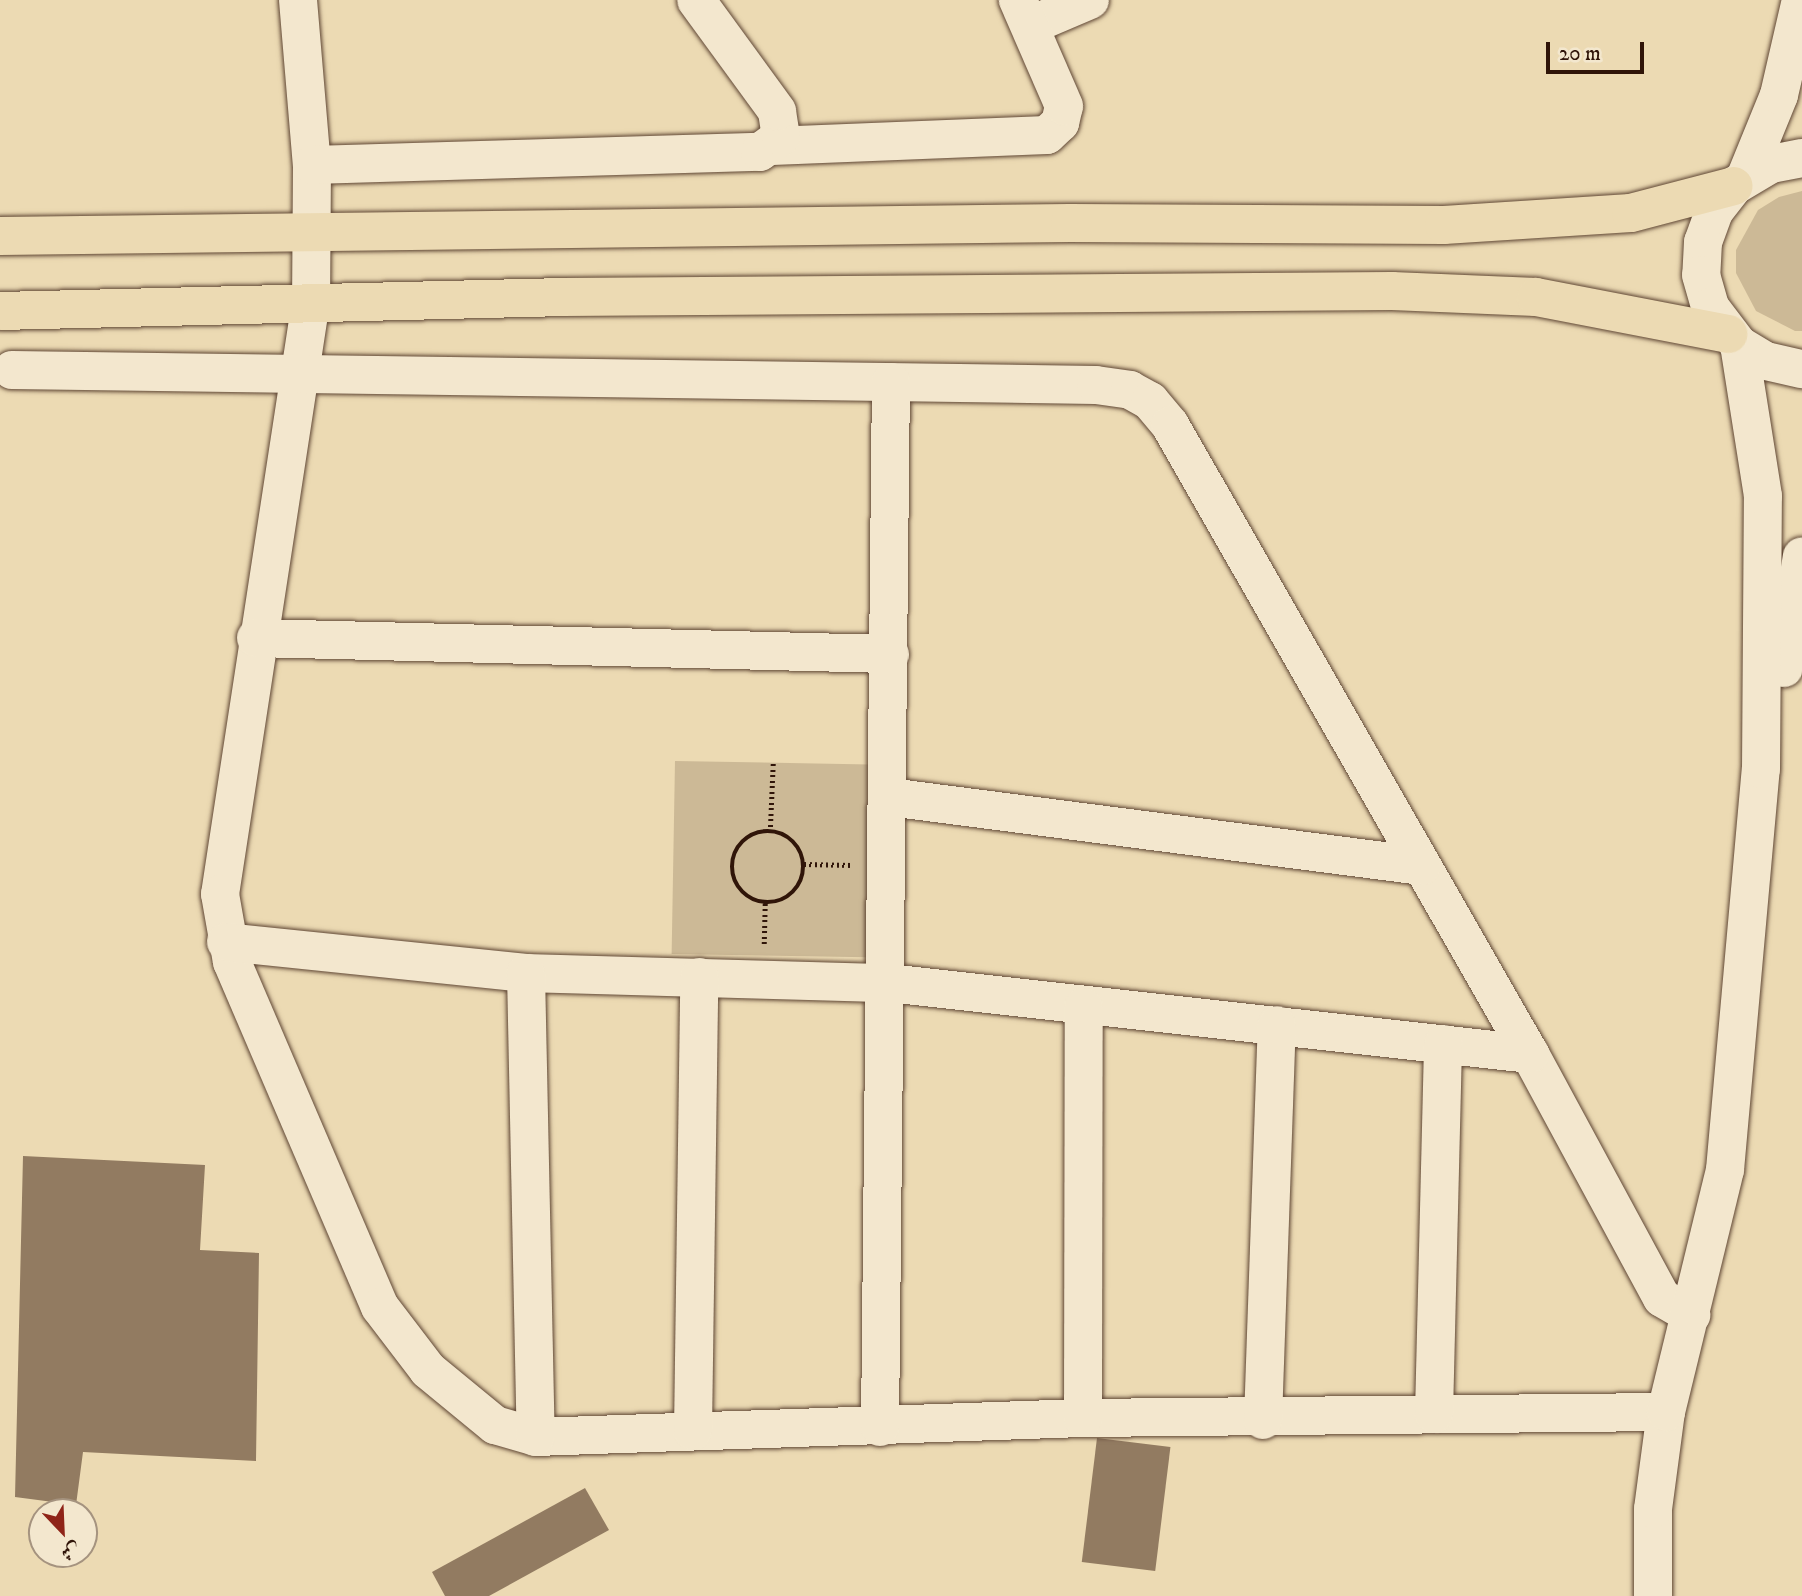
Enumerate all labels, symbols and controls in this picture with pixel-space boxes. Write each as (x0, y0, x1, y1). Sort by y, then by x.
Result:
scale bar (1550, 28, 1648, 72)
text: 20 m (1559, 41, 1601, 67)
north arrow (28, 1498, 98, 1568)
text: ش (57, 1537, 84, 1565)

